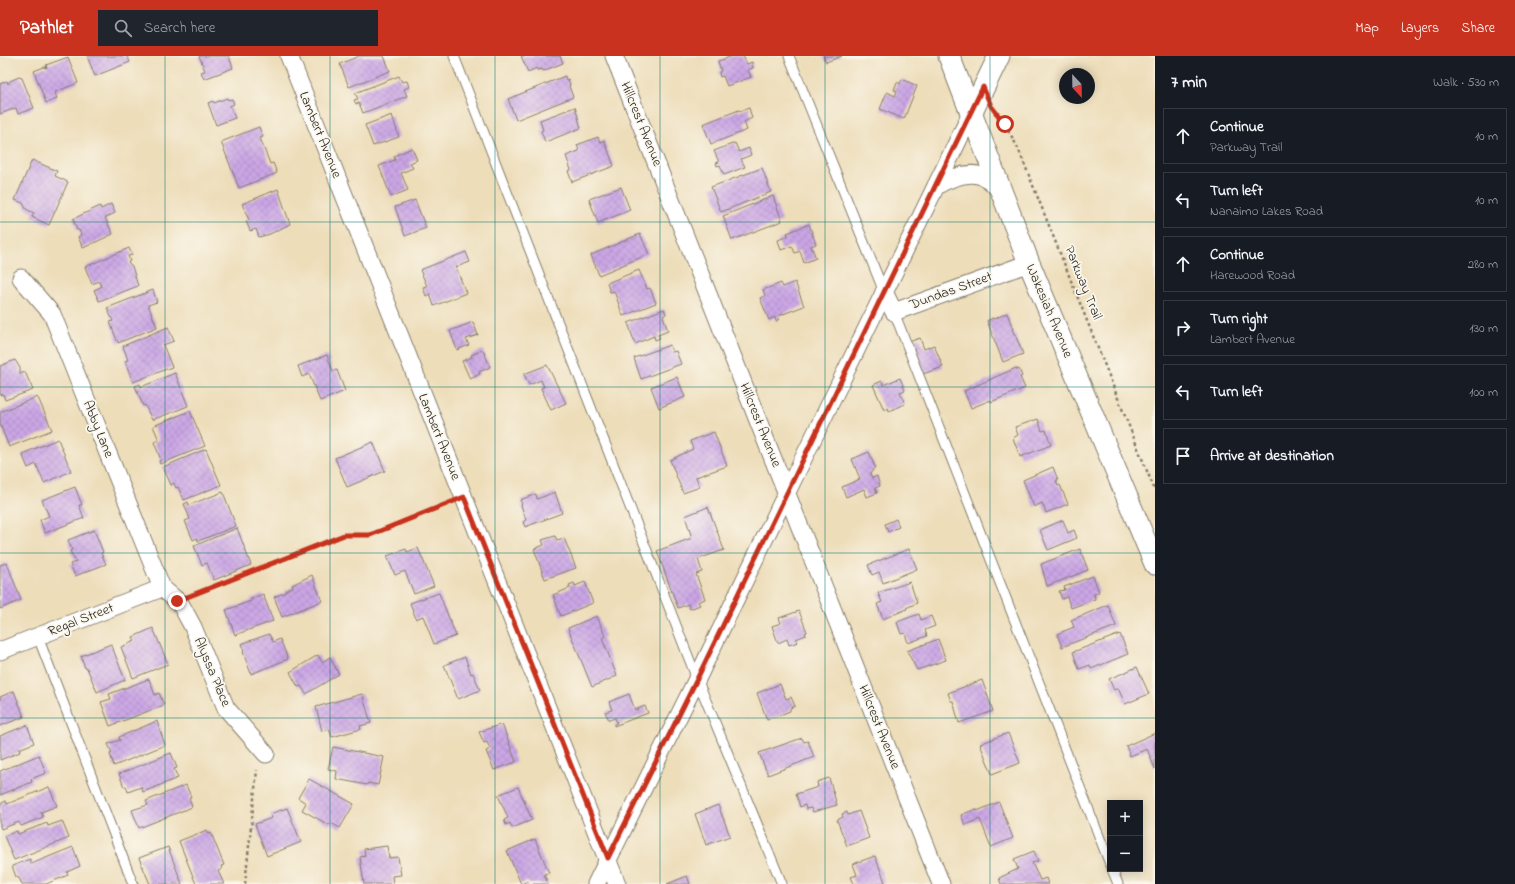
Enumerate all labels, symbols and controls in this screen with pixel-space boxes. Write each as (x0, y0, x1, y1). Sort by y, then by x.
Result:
search box (98, 10, 378, 46)
text: Pathlet (20, 15, 74, 42)
icon: search (112, 17, 134, 39)
text: Search here (144, 17, 215, 39)
text: Map (1355, 18, 1379, 39)
text: Layers (1401, 18, 1439, 39)
text: Share (1461, 18, 1495, 39)
north arrow (1059, 68, 1095, 104)
text: 7 min (1171, 70, 1207, 95)
text: Walk · 530 m (1433, 73, 1499, 92)
street label: Hillcrest Avenue (615, 79, 668, 170)
street label: Lambert Avenue (293, 89, 347, 182)
route start (996, 115, 1014, 133)
text: Continue (1210, 116, 1264, 138)
icon: ahead (1172, 125, 1194, 147)
text: 10 m (1475, 127, 1498, 146)
text: Parkway Trail (1210, 138, 1283, 157)
text: Turn left (1210, 180, 1263, 202)
icon: left (1172, 189, 1194, 211)
text: 10 m (1475, 191, 1498, 210)
text: Nanaimo Lakes Road (1210, 202, 1323, 221)
street label: Parkway Trail (1058, 243, 1107, 324)
text: Continue (1210, 244, 1264, 266)
icon: ahead (1172, 253, 1194, 275)
text: 280 m (1468, 255, 1498, 274)
street label: Wakesiah Avenue (1020, 261, 1078, 362)
street label: Dundas Street (906, 266, 995, 316)
text: Harewood Road (1210, 266, 1295, 285)
text: Turn right (1210, 308, 1268, 330)
icon: right (1172, 317, 1194, 339)
text: 130 m (1470, 319, 1498, 338)
text: Lambert Avenue (1210, 330, 1295, 349)
street label: Hillcrest Avenue (734, 380, 787, 471)
icon: left (1172, 381, 1194, 403)
text: Turn left (1210, 381, 1263, 403)
text: 100 m (1469, 383, 1498, 402)
street label: Lambert Avenue (412, 391, 466, 484)
street label: Abby Lane (76, 397, 119, 462)
icon: arrive (1172, 445, 1194, 467)
text: Arrive at destination (1210, 445, 1334, 467)
route end (168, 592, 186, 610)
street label: Regal Street (45, 598, 118, 643)
street label: Alyssa Place (187, 634, 236, 711)
street label: Hillcrest Avenue (853, 682, 906, 773)
map controls (1107, 800, 1143, 872)
button: + (1107, 800, 1143, 836)
button: − (1107, 836, 1143, 872)

